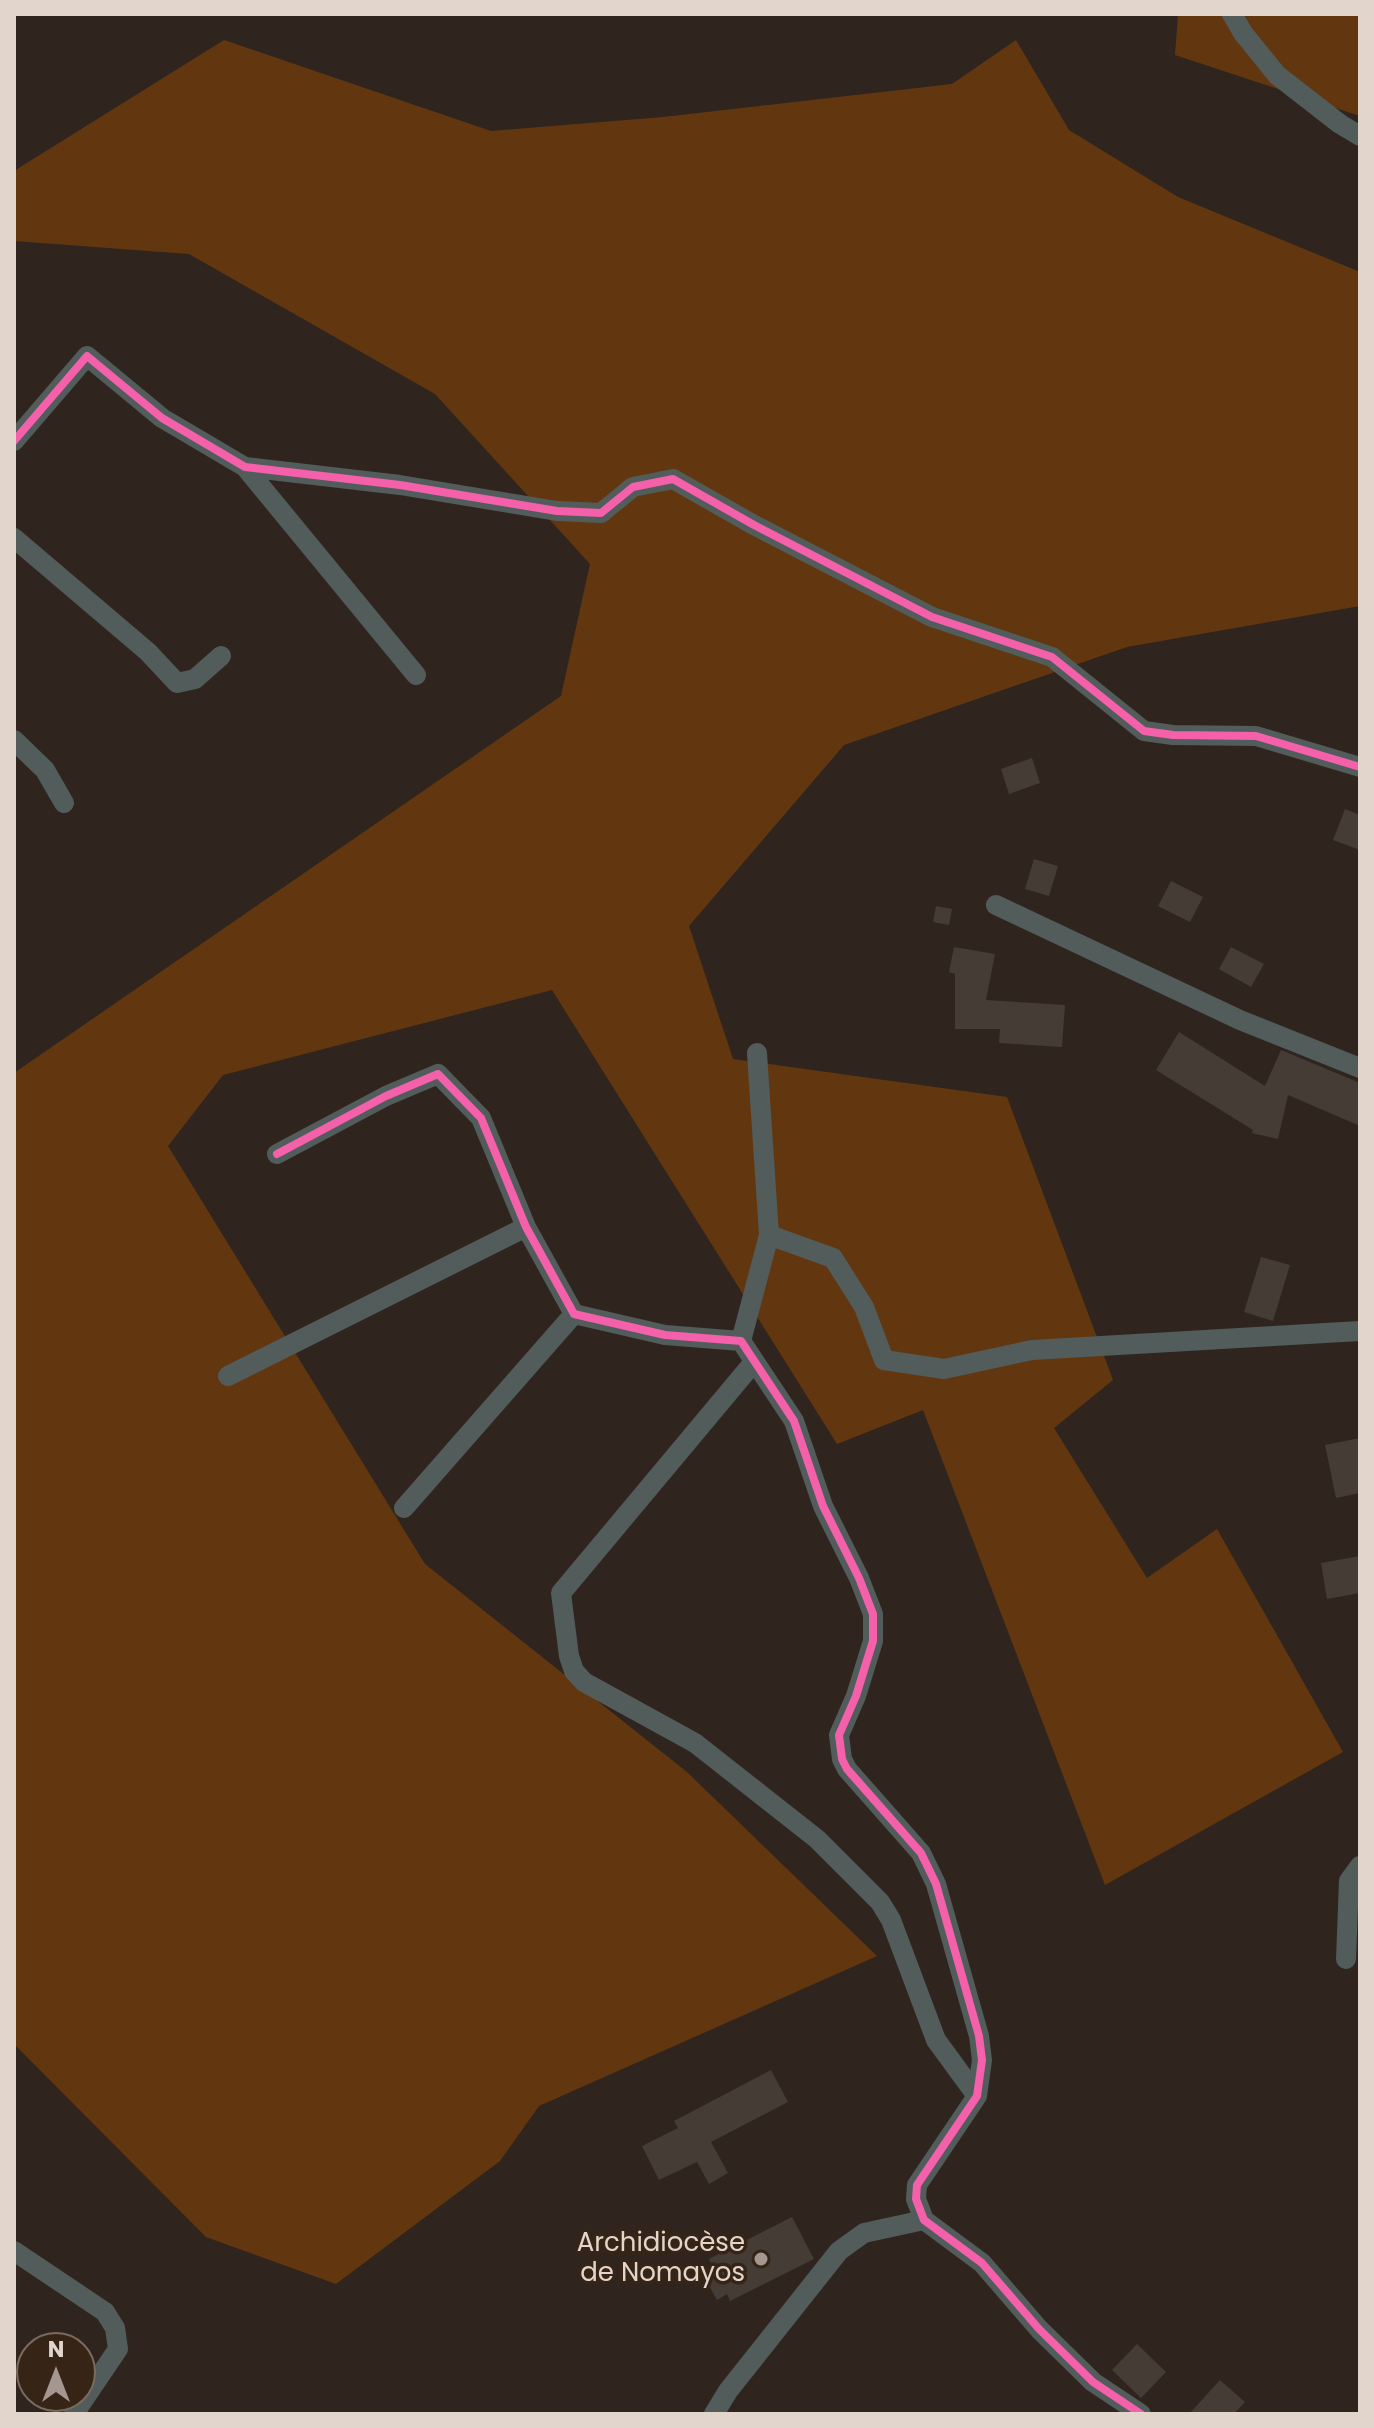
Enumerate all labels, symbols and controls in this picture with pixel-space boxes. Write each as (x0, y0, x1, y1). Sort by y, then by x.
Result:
place label: Archidiocèse de Nomayos (577, 2228, 745, 2290)
marker: Archidiocèse de Nomayos (752, 2250, 770, 2268)
north arrow (16, 2332, 96, 2412)
text: N (48, 2334, 64, 2365)

